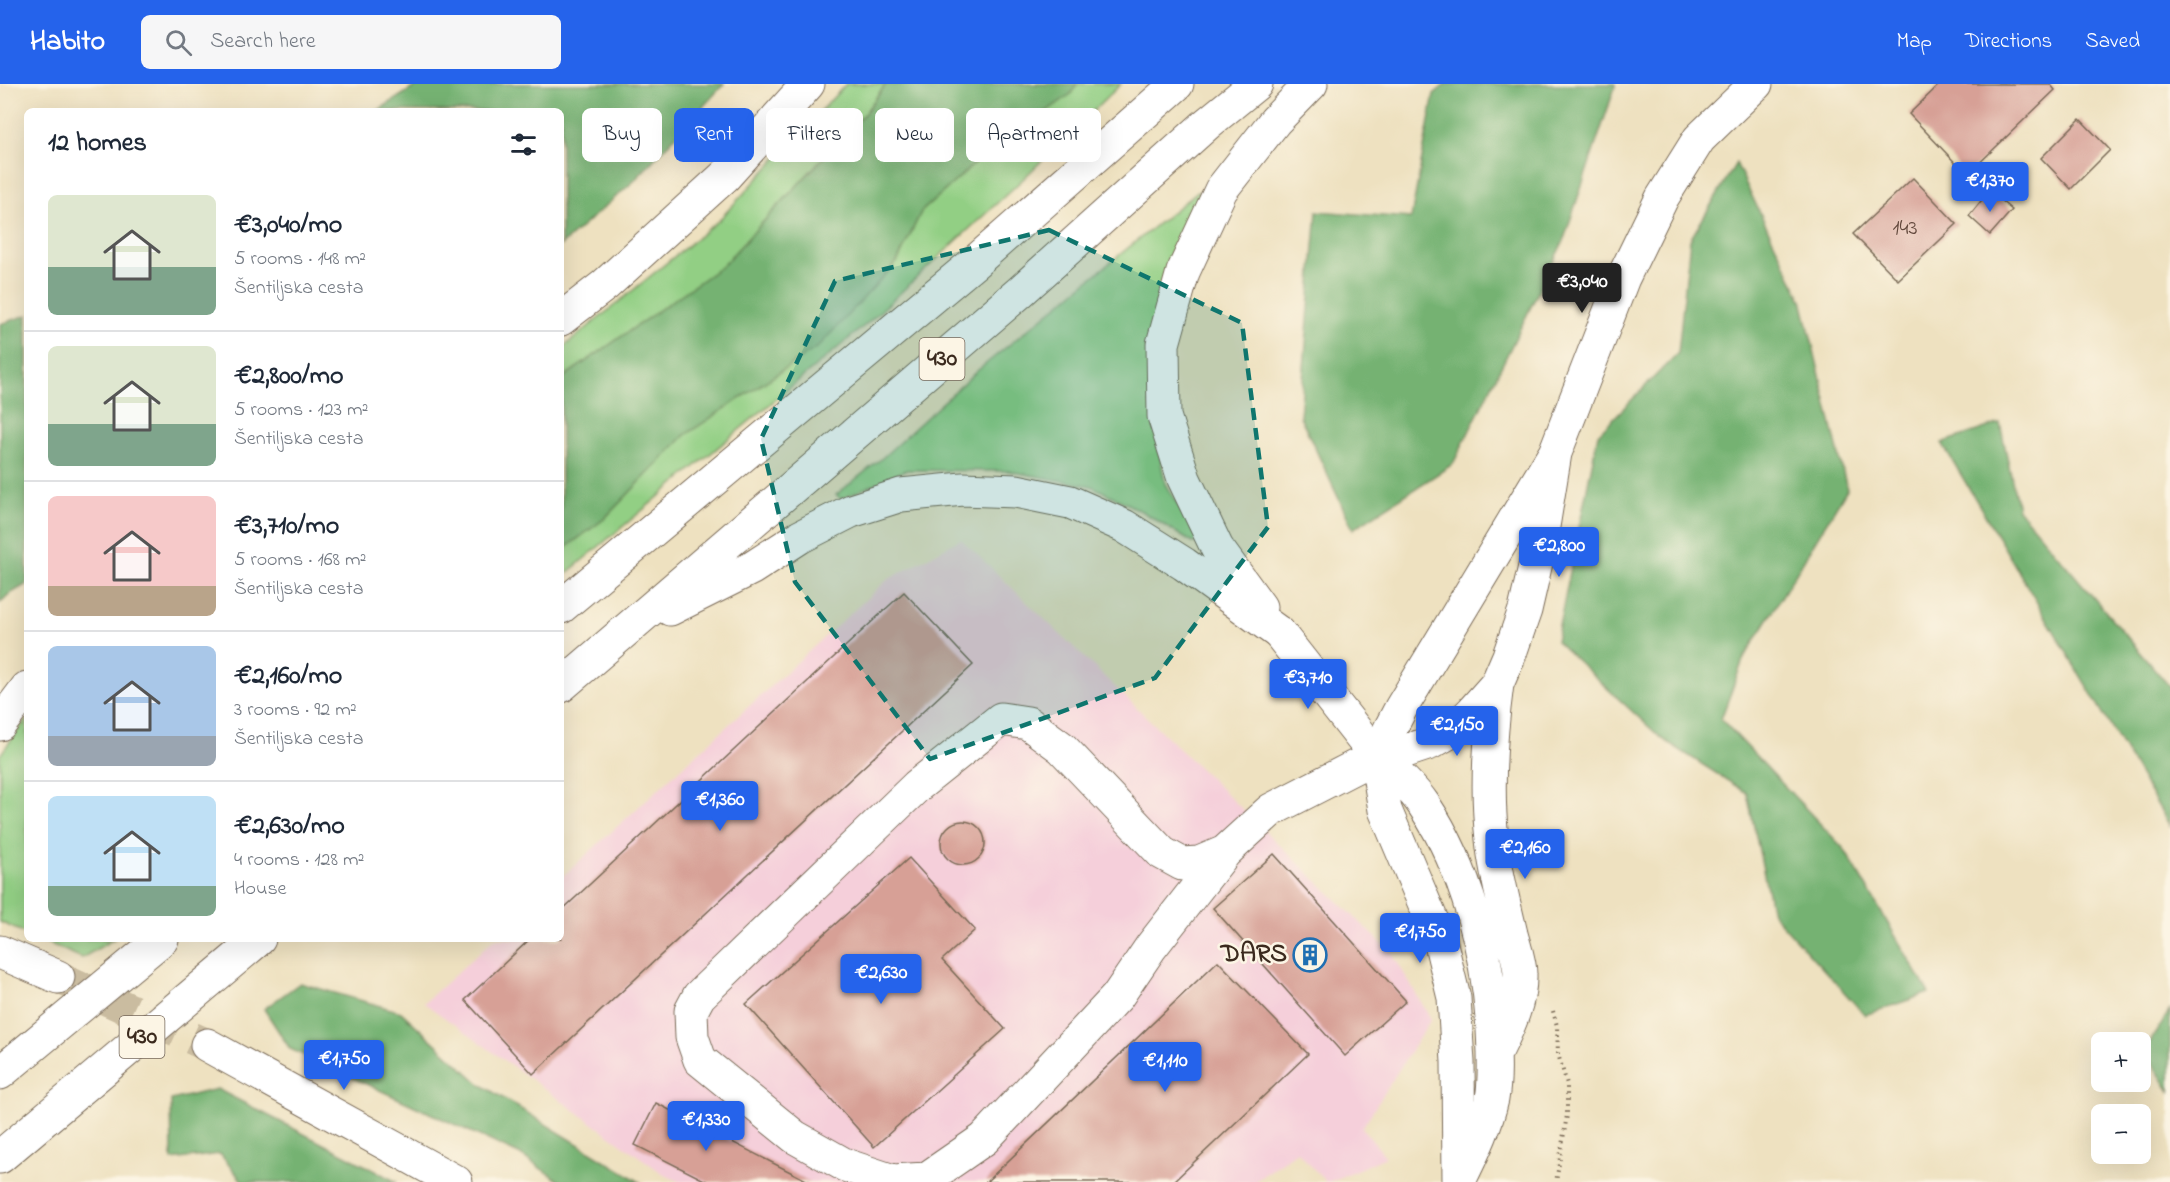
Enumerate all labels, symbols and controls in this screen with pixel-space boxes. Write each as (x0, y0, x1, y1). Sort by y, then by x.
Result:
search box (141, 15, 561, 69)
text: Habito (30, 22, 105, 63)
icon: search (162, 26, 195, 59)
text: Search here (210, 26, 316, 58)
text: Map (1896, 27, 1932, 57)
text: Directions (1965, 27, 2052, 57)
text: Saved (2085, 27, 2140, 57)
chip: Buy (582, 108, 662, 162)
chip: Rent (674, 108, 754, 162)
chip: Filters (766, 108, 863, 162)
chip: New (875, 108, 954, 162)
chip: Apartment (966, 108, 1101, 162)
text: 12 homes (48, 125, 147, 163)
icon: filters (507, 128, 540, 161)
pin: €1,370 (1941, 162, 2039, 213)
text: €1,370 (1966, 167, 2014, 196)
text: €3,040/mo (234, 207, 342, 245)
house number: 143 (1892, 213, 1918, 245)
icon: home (96, 219, 168, 291)
text: 5 rooms · 148 m² (234, 245, 366, 274)
pin: €3,040 (1533, 263, 1631, 314)
text: €3,040 (1556, 268, 1608, 297)
text: Šentiljska cesta (234, 274, 364, 303)
road number: 430 (920, 338, 964, 380)
text: €2,800/mo (234, 358, 344, 396)
icon: home (96, 370, 168, 442)
text: 5 rooms · 123 m² (234, 396, 368, 425)
text: Šentiljska cesta (234, 425, 364, 454)
text: €3,710/mo (234, 508, 339, 546)
icon: home (96, 520, 168, 592)
pin: €2,800 (1510, 527, 1608, 578)
text: €2,800 (1533, 532, 1585, 561)
text: 5 rooms · 168 m² (234, 546, 367, 575)
text: Šentiljska cesta (234, 575, 364, 604)
text: €2,160/mo (234, 658, 342, 696)
pin: €3,710 (1259, 659, 1357, 710)
text: €3,710 (1284, 664, 1332, 693)
icon: home (96, 670, 168, 742)
text: 3 rooms · 92 m² (234, 696, 357, 725)
pin: €2,150 (1408, 706, 1506, 757)
text: €2,150 (1430, 711, 1484, 740)
text: Šentiljska cesta (234, 725, 364, 754)
pin: €1,360 (671, 781, 769, 832)
text: €1,360 (695, 786, 745, 815)
text: €2,630/mo (234, 808, 345, 846)
icon: home (96, 820, 168, 892)
pin: €2,160 (1476, 829, 1574, 880)
text: €2,160 (1499, 834, 1551, 863)
text: 4 rooms · 128 m² (234, 846, 364, 875)
text: House (234, 875, 287, 904)
pin: €1,750 (1371, 913, 1469, 964)
text: €1,750 (1394, 918, 1446, 947)
place label: DARS (1220, 936, 1287, 974)
building icon: DARS (1292, 937, 1328, 973)
pin: €2,630 (832, 954, 930, 1005)
text: €2,630 (854, 959, 908, 988)
road number: 430 (120, 1016, 164, 1058)
map controls (2091, 1032, 2151, 1164)
button: + (2091, 1032, 2151, 1092)
pin: €1,750 (295, 1040, 393, 1091)
pin: €1,110 (1116, 1042, 1214, 1093)
text: €1,750 (318, 1045, 370, 1074)
text: €1,110 (1142, 1047, 1188, 1076)
pin: €1,330 (657, 1101, 755, 1152)
button: − (2091, 1104, 2151, 1164)
text: €1,330 (682, 1106, 730, 1135)

